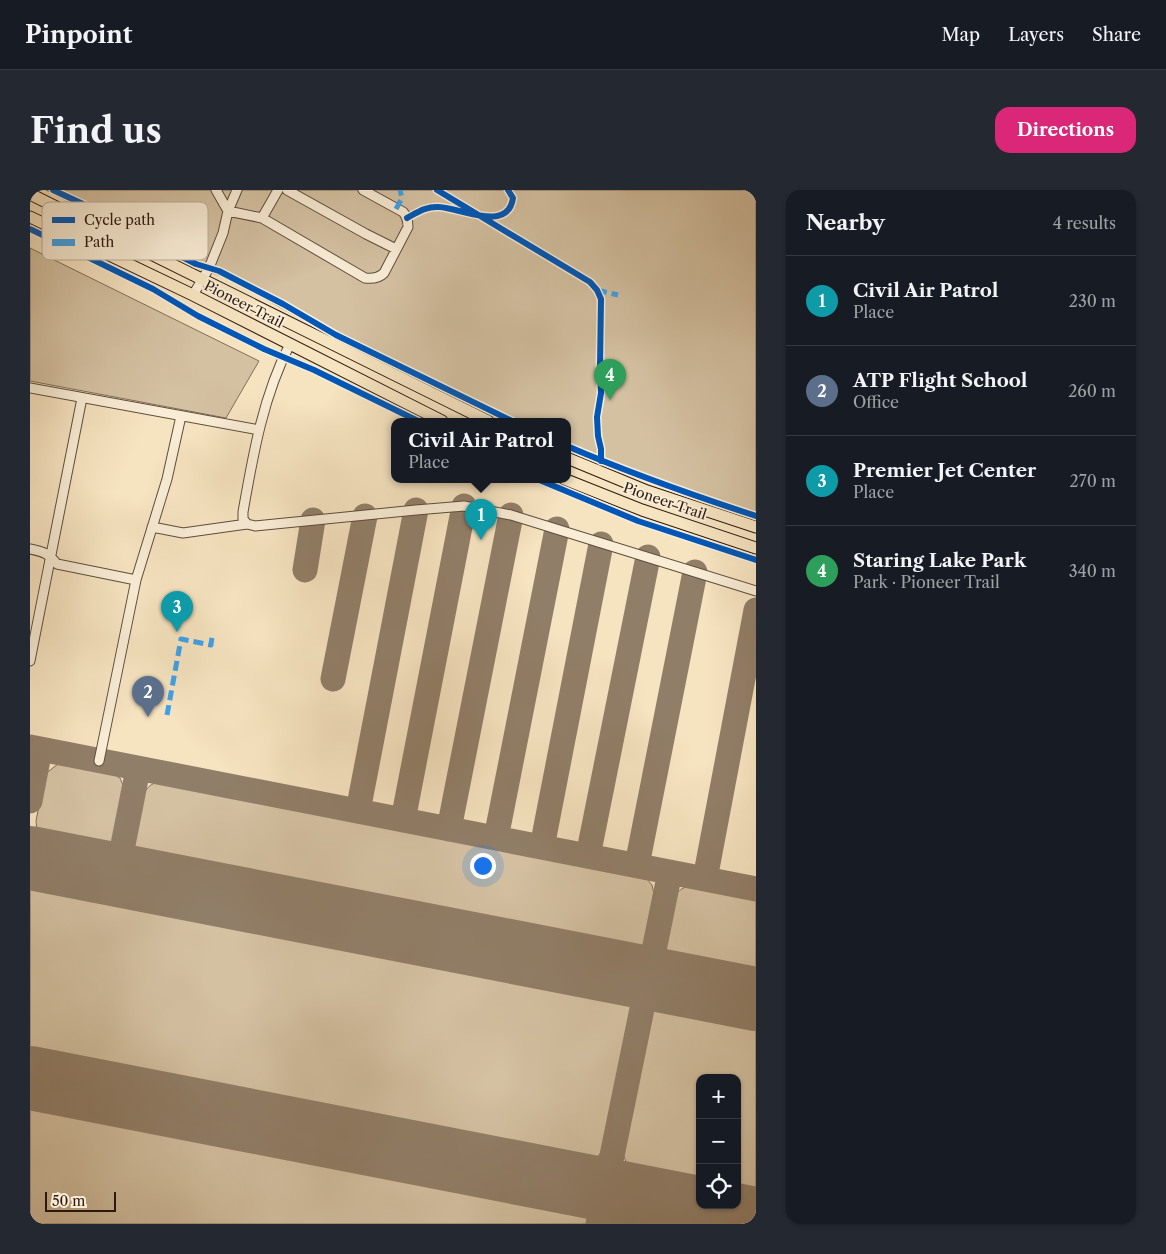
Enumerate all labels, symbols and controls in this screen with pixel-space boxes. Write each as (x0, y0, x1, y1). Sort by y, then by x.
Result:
text: Pinpoint (25, 20, 132, 49)
text: Map (942, 24, 980, 46)
text: Layers (1008, 24, 1064, 46)
text: Share (1092, 24, 1141, 46)
button: Directions (995, 107, 1136, 153)
text: Find us (30, 109, 162, 152)
legend (42, 202, 208, 260)
text: Nearby (806, 210, 885, 235)
text: Cycle path (84, 211, 155, 229)
text: 4 results (1053, 213, 1116, 233)
text: Path (84, 233, 114, 251)
street label: Pioneer Trail (201, 276, 287, 332)
text: Civil Air Patrol (853, 279, 998, 302)
text: 1 (818, 291, 826, 311)
text: 230 m (1069, 291, 1116, 311)
text: Place (853, 302, 894, 322)
pin: 4 (594, 359, 626, 400)
text: ATP Flight School (853, 369, 1028, 392)
text: 2 (817, 381, 827, 401)
text: 260 m (1068, 381, 1116, 401)
text: Office (853, 392, 899, 412)
popup (391, 418, 571, 483)
text: Civil Air Patrol (408, 429, 554, 452)
text: Place (408, 452, 449, 472)
text: Premier Jet Center (853, 459, 1036, 482)
text: 3 (817, 471, 827, 491)
text: 270 m (1070, 471, 1116, 491)
street label: Pioneer Trail (621, 478, 709, 524)
text: Place (853, 482, 894, 502)
pin: 1 (465, 499, 497, 540)
text: Staring Lake Park (853, 549, 1026, 572)
text: 4 (817, 561, 827, 581)
text: 340 m (1069, 561, 1116, 581)
text: Park · Pioneer Trail (853, 572, 1000, 592)
pin: 3 (161, 591, 193, 632)
pin: 2 (132, 676, 164, 717)
your location (470, 853, 496, 879)
map controls (696, 1074, 741, 1209)
button: + (696, 1074, 741, 1119)
button: − (696, 1119, 741, 1164)
button: locate (696, 1164, 741, 1209)
scale bar (45, 1189, 116, 1212)
text: 50 m (52, 1192, 85, 1210)

